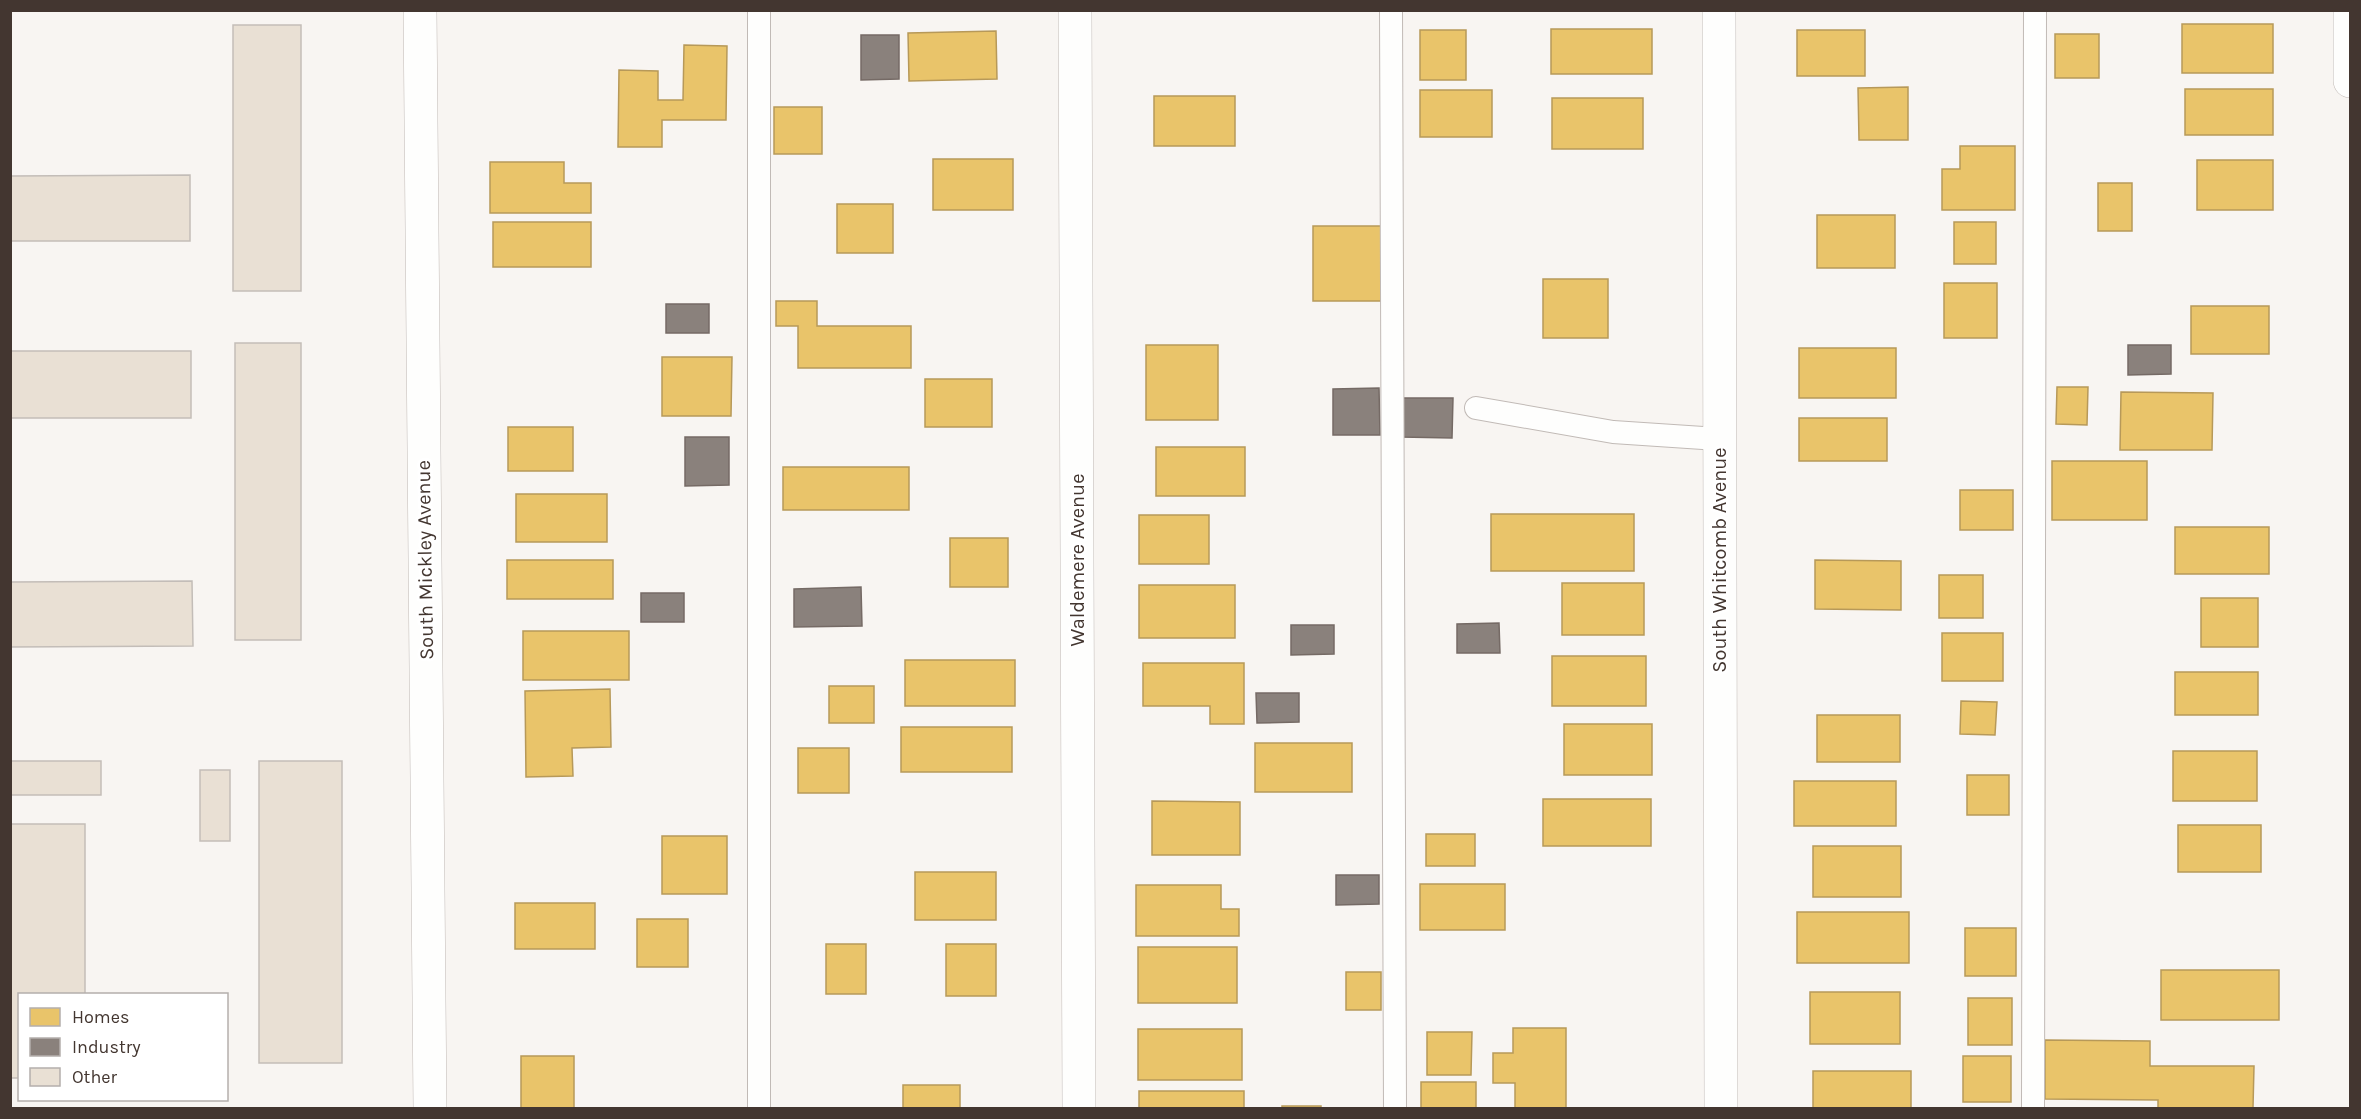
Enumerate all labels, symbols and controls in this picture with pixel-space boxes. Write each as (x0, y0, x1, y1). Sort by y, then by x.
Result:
street label: South Whitcomb Avenue (1708, 447, 1731, 673)
street label: South Mickley Avenue (412, 460, 438, 660)
street label: Waldemere Avenue (1066, 473, 1089, 647)
legend (18, 993, 228, 1101)
text: Homes (72, 1006, 129, 1028)
text: Industry (72, 1036, 141, 1058)
text: Other (72, 1066, 117, 1088)

